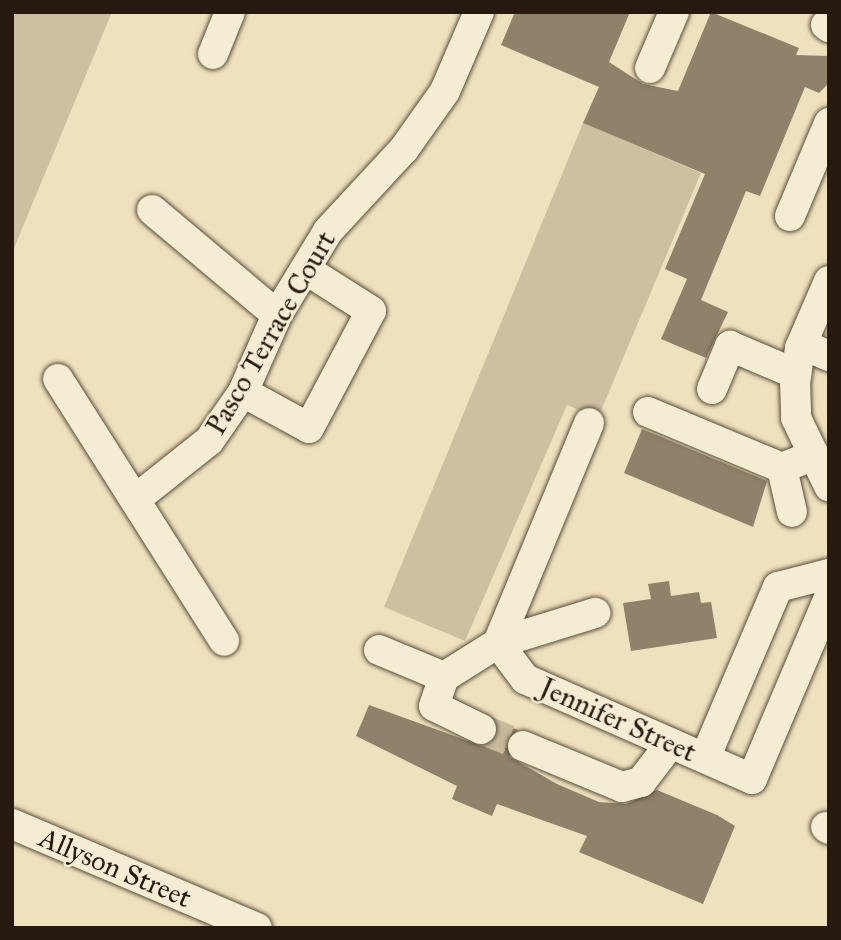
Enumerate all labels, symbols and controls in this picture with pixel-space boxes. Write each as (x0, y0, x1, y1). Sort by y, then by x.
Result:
street label: Pasco Terrace Court (199, 225, 343, 441)
street label: Jennifer Street (535, 671, 701, 769)
street label: Allyson Street (34, 821, 196, 915)

